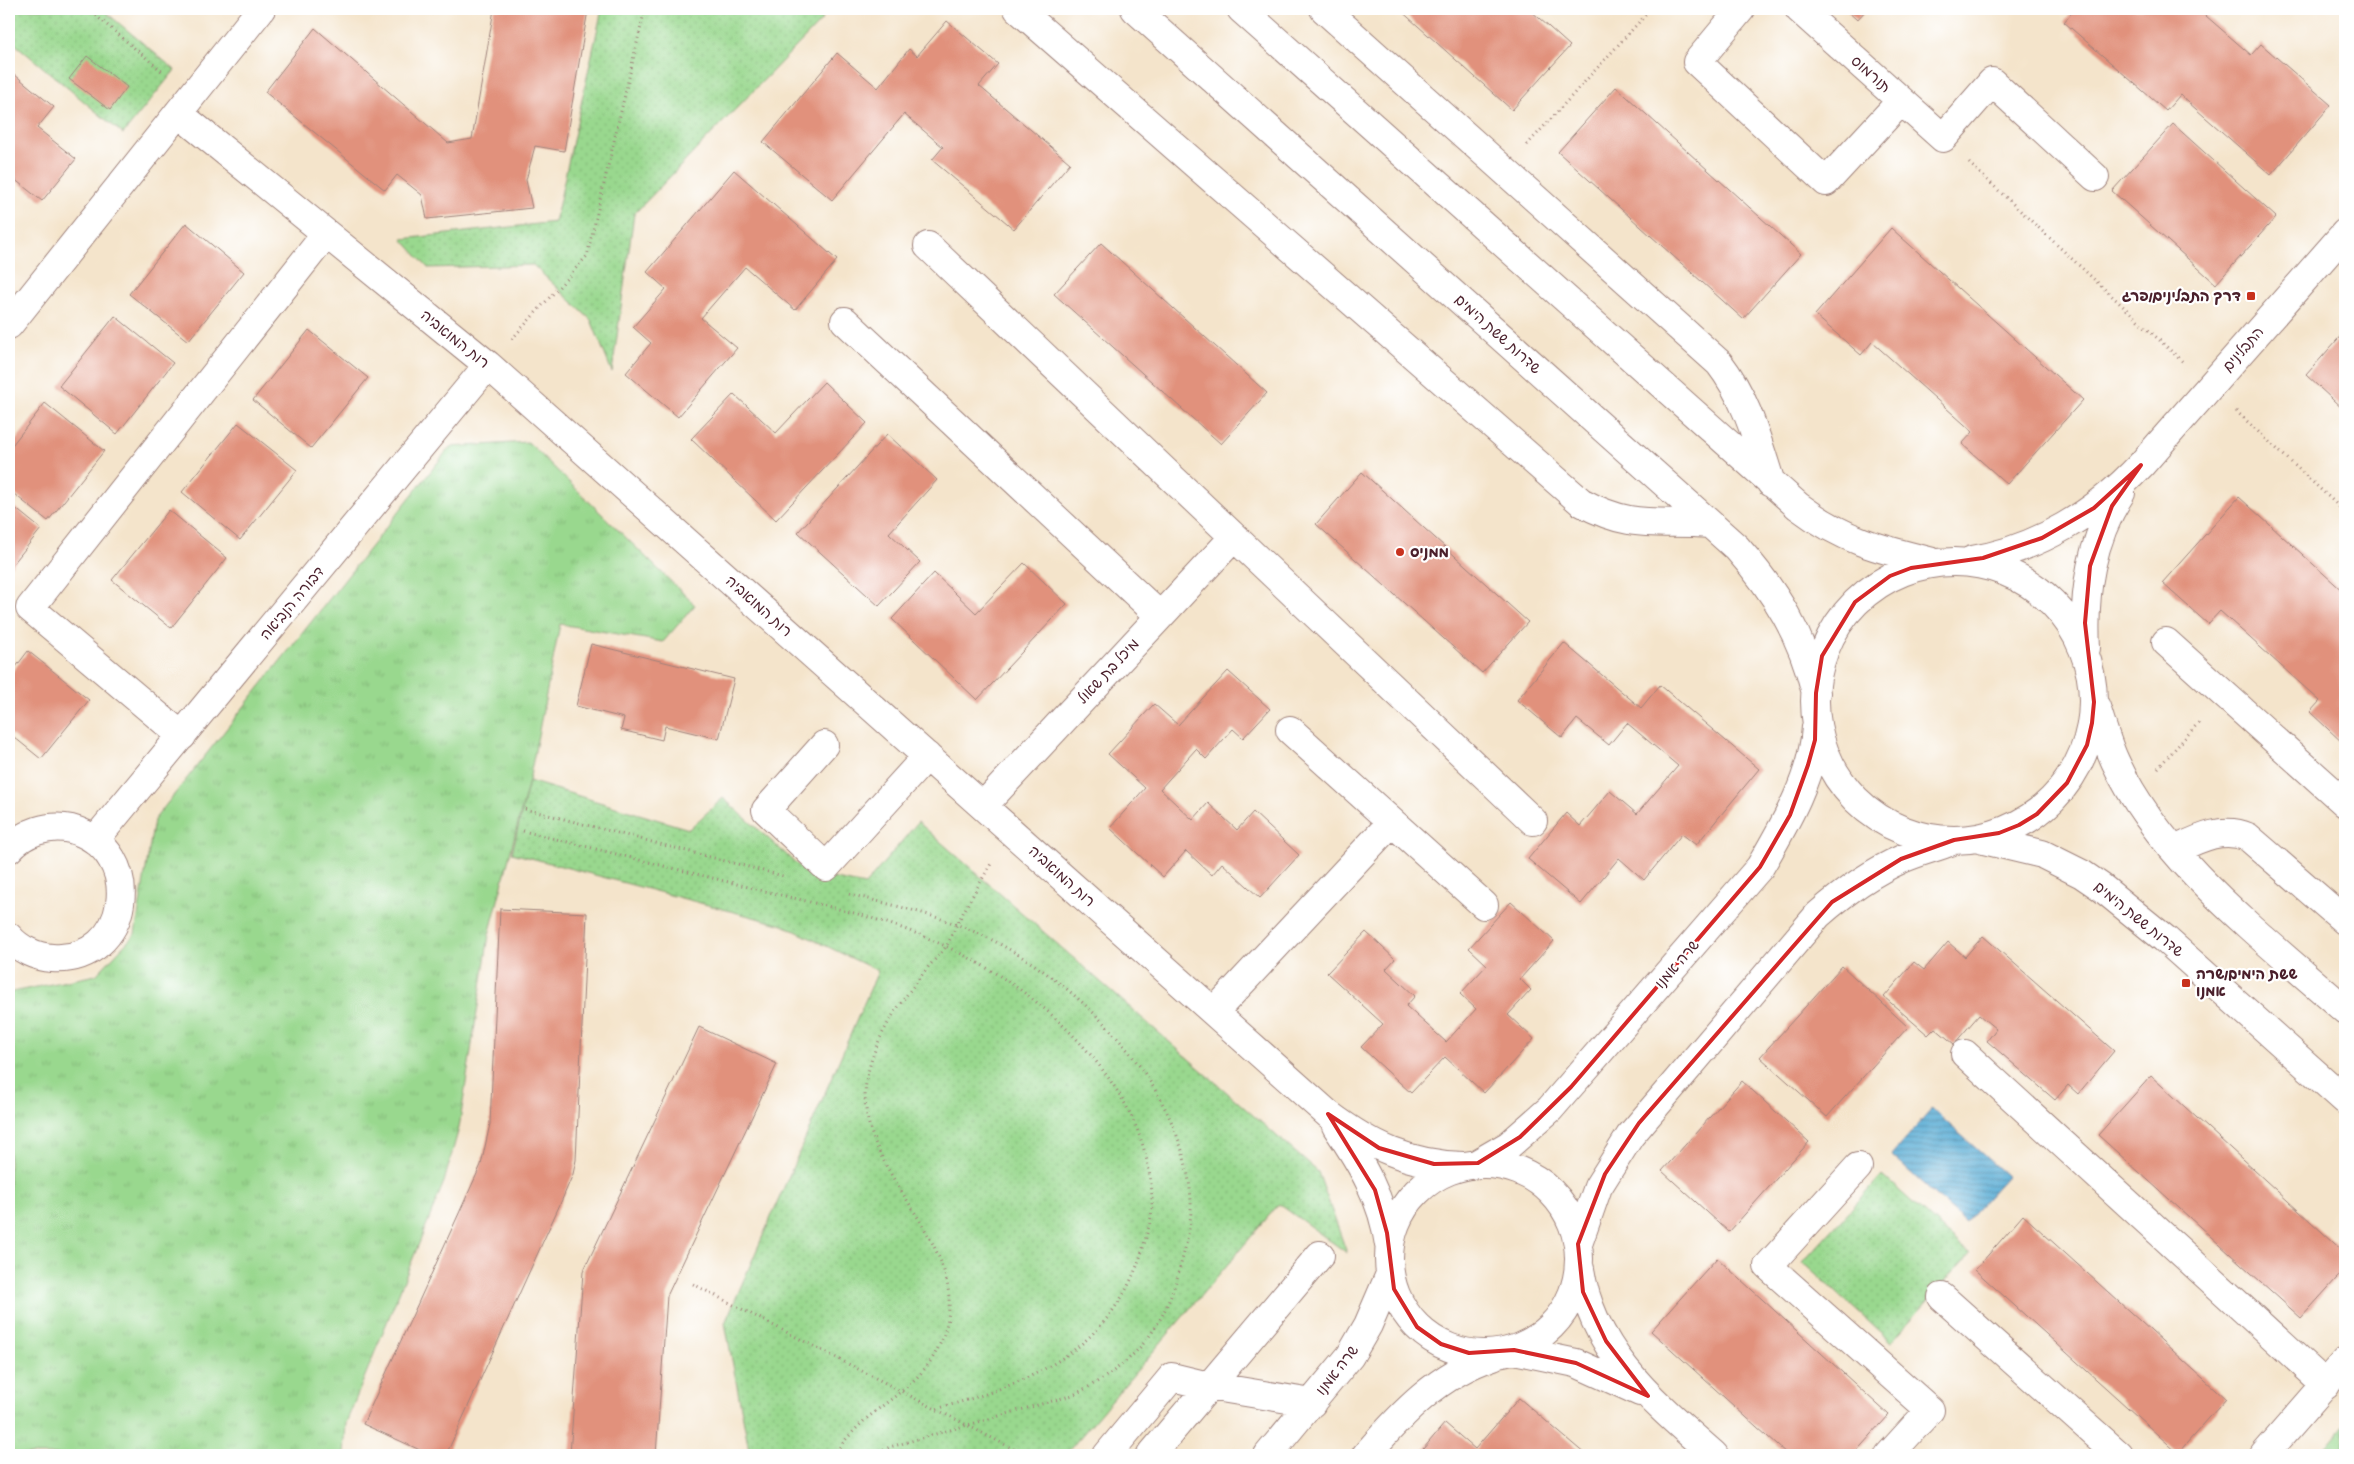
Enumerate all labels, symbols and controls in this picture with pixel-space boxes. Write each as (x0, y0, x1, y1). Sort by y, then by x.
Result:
street label: תורמוס (1846, 53, 1893, 98)
place label: דרך התבלינים/פרג (2122, 288, 2241, 307)
marker: דרך התבלינים/פרג (2245, 290, 2257, 302)
street label: שדרות ששת הימים (1450, 292, 1544, 379)
street label: רות המואביה (416, 307, 492, 374)
street label: התבלינים (2219, 323, 2269, 377)
place label: ממניס (1410, 545, 1449, 563)
marker: ממניס (1394, 546, 1406, 558)
street label: דבורה הנביאה (258, 564, 329, 645)
street label: רות המואביה (721, 573, 794, 642)
street label: מיכל בת שאול (1074, 635, 1144, 709)
street label: רות המואביה (1024, 843, 1097, 912)
street label: שדרות ששת הימים (2089, 879, 2186, 962)
street label: שרה אמנו (1652, 937, 1705, 993)
place label: ששת הימים/שרה אמנו (2196, 967, 2298, 1002)
marker: ששת הימים/שרה אמנו (2180, 977, 2192, 989)
street label: שרה אמנו (1313, 1342, 1364, 1400)

